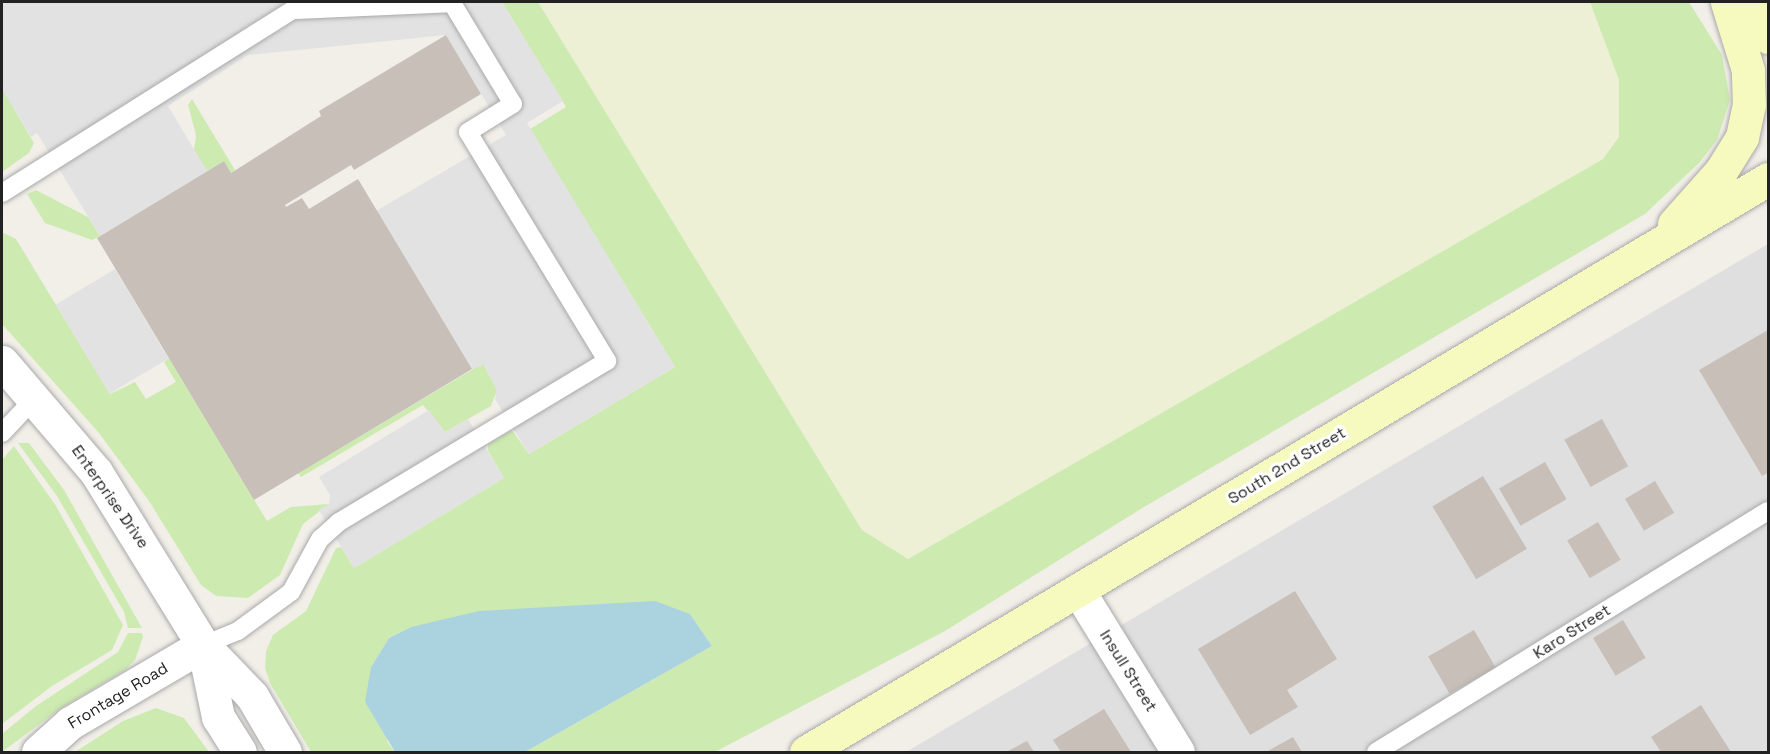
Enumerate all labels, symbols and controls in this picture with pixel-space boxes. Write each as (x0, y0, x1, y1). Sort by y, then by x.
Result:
street label: South 2nd Street (1225, 423, 1349, 509)
street label: Enterprise Drive (67, 442, 153, 552)
street label: Karo Street (1530, 601, 1614, 663)
street label: Insull Street (1095, 627, 1161, 715)
street label: Frontage Road (65, 659, 171, 733)

